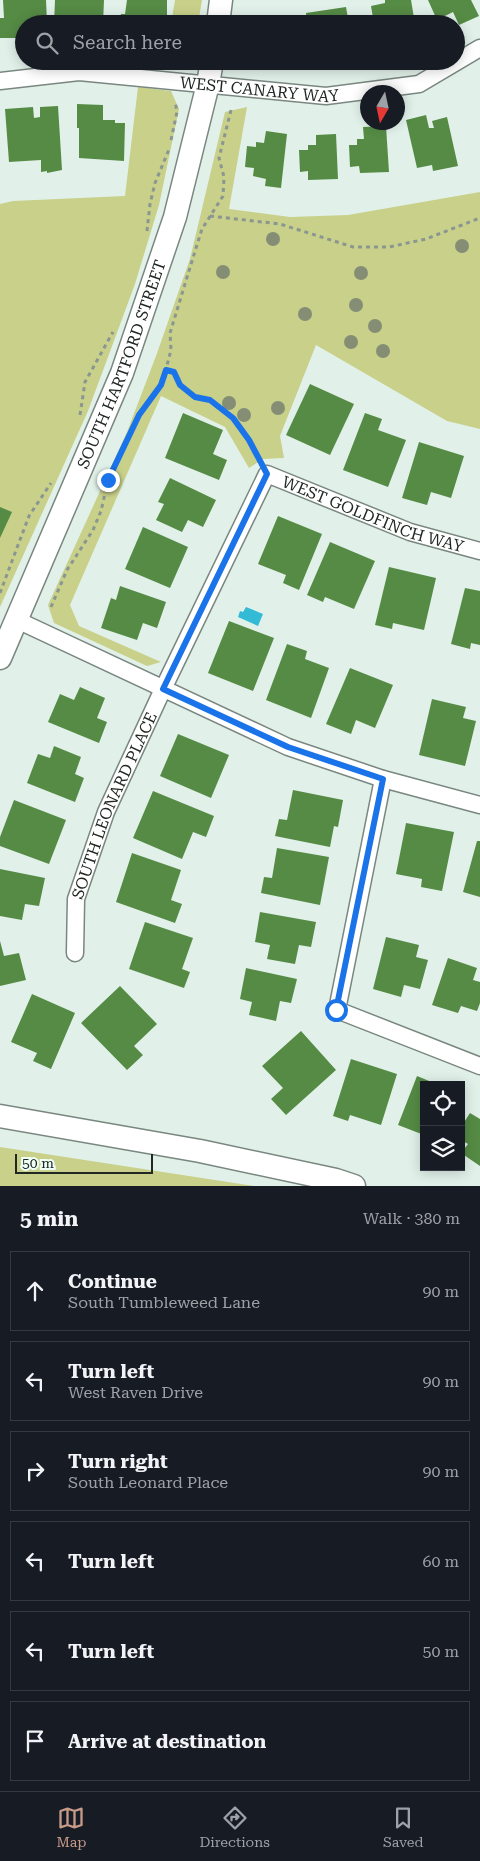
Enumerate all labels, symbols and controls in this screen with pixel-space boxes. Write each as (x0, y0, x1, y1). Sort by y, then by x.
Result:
search box (15, 15, 465, 70)
icon: search (33, 29, 61, 57)
text: Search here (73, 31, 182, 54)
street label: WEST CANARY WAY (179, 73, 341, 106)
north arrow (360, 85, 405, 130)
street label: SOUTH HARTFORD STREET (73, 257, 170, 472)
route end (97, 469, 120, 492)
street label: WEST GOLDFINCH WAY (279, 472, 466, 556)
street label: SOUTH LEONARD PLACE (68, 709, 161, 902)
route start (325, 999, 348, 1022)
map controls (420, 1081, 465, 1171)
button: locate (420, 1081, 465, 1126)
button: layers (420, 1126, 465, 1171)
scale bar (15, 1151, 152, 1174)
text: 50 m (22, 1155, 54, 1171)
text: 5 min (20, 1207, 78, 1231)
text: Walk · 380 m (363, 1209, 460, 1228)
text: Continue (68, 1270, 157, 1293)
icon: ahead (21, 1277, 49, 1305)
text: 90 m (422, 1282, 459, 1301)
text: South Tumbleweed Lane (68, 1293, 260, 1312)
text: Turn left (68, 1360, 154, 1383)
icon: left (21, 1367, 49, 1395)
text: 90 m (422, 1372, 459, 1391)
text: West Raven Drive (68, 1383, 203, 1402)
text: Turn right (68, 1450, 168, 1473)
icon: right (21, 1457, 49, 1485)
text: 90 m (422, 1462, 459, 1481)
text: South Leonard Place (68, 1473, 228, 1492)
icon: left (21, 1547, 49, 1575)
text: Turn left (68, 1550, 154, 1573)
text: 60 m (422, 1552, 459, 1571)
icon: left (21, 1637, 49, 1665)
text: Turn left (68, 1640, 154, 1663)
text: 50 m (422, 1642, 459, 1661)
icon: arrive (21, 1727, 49, 1755)
text: Arrive at destination (68, 1730, 266, 1753)
tab: Map (57, 1804, 86, 1850)
tab: Directions (199, 1804, 270, 1850)
tab: Saved (383, 1804, 424, 1850)

